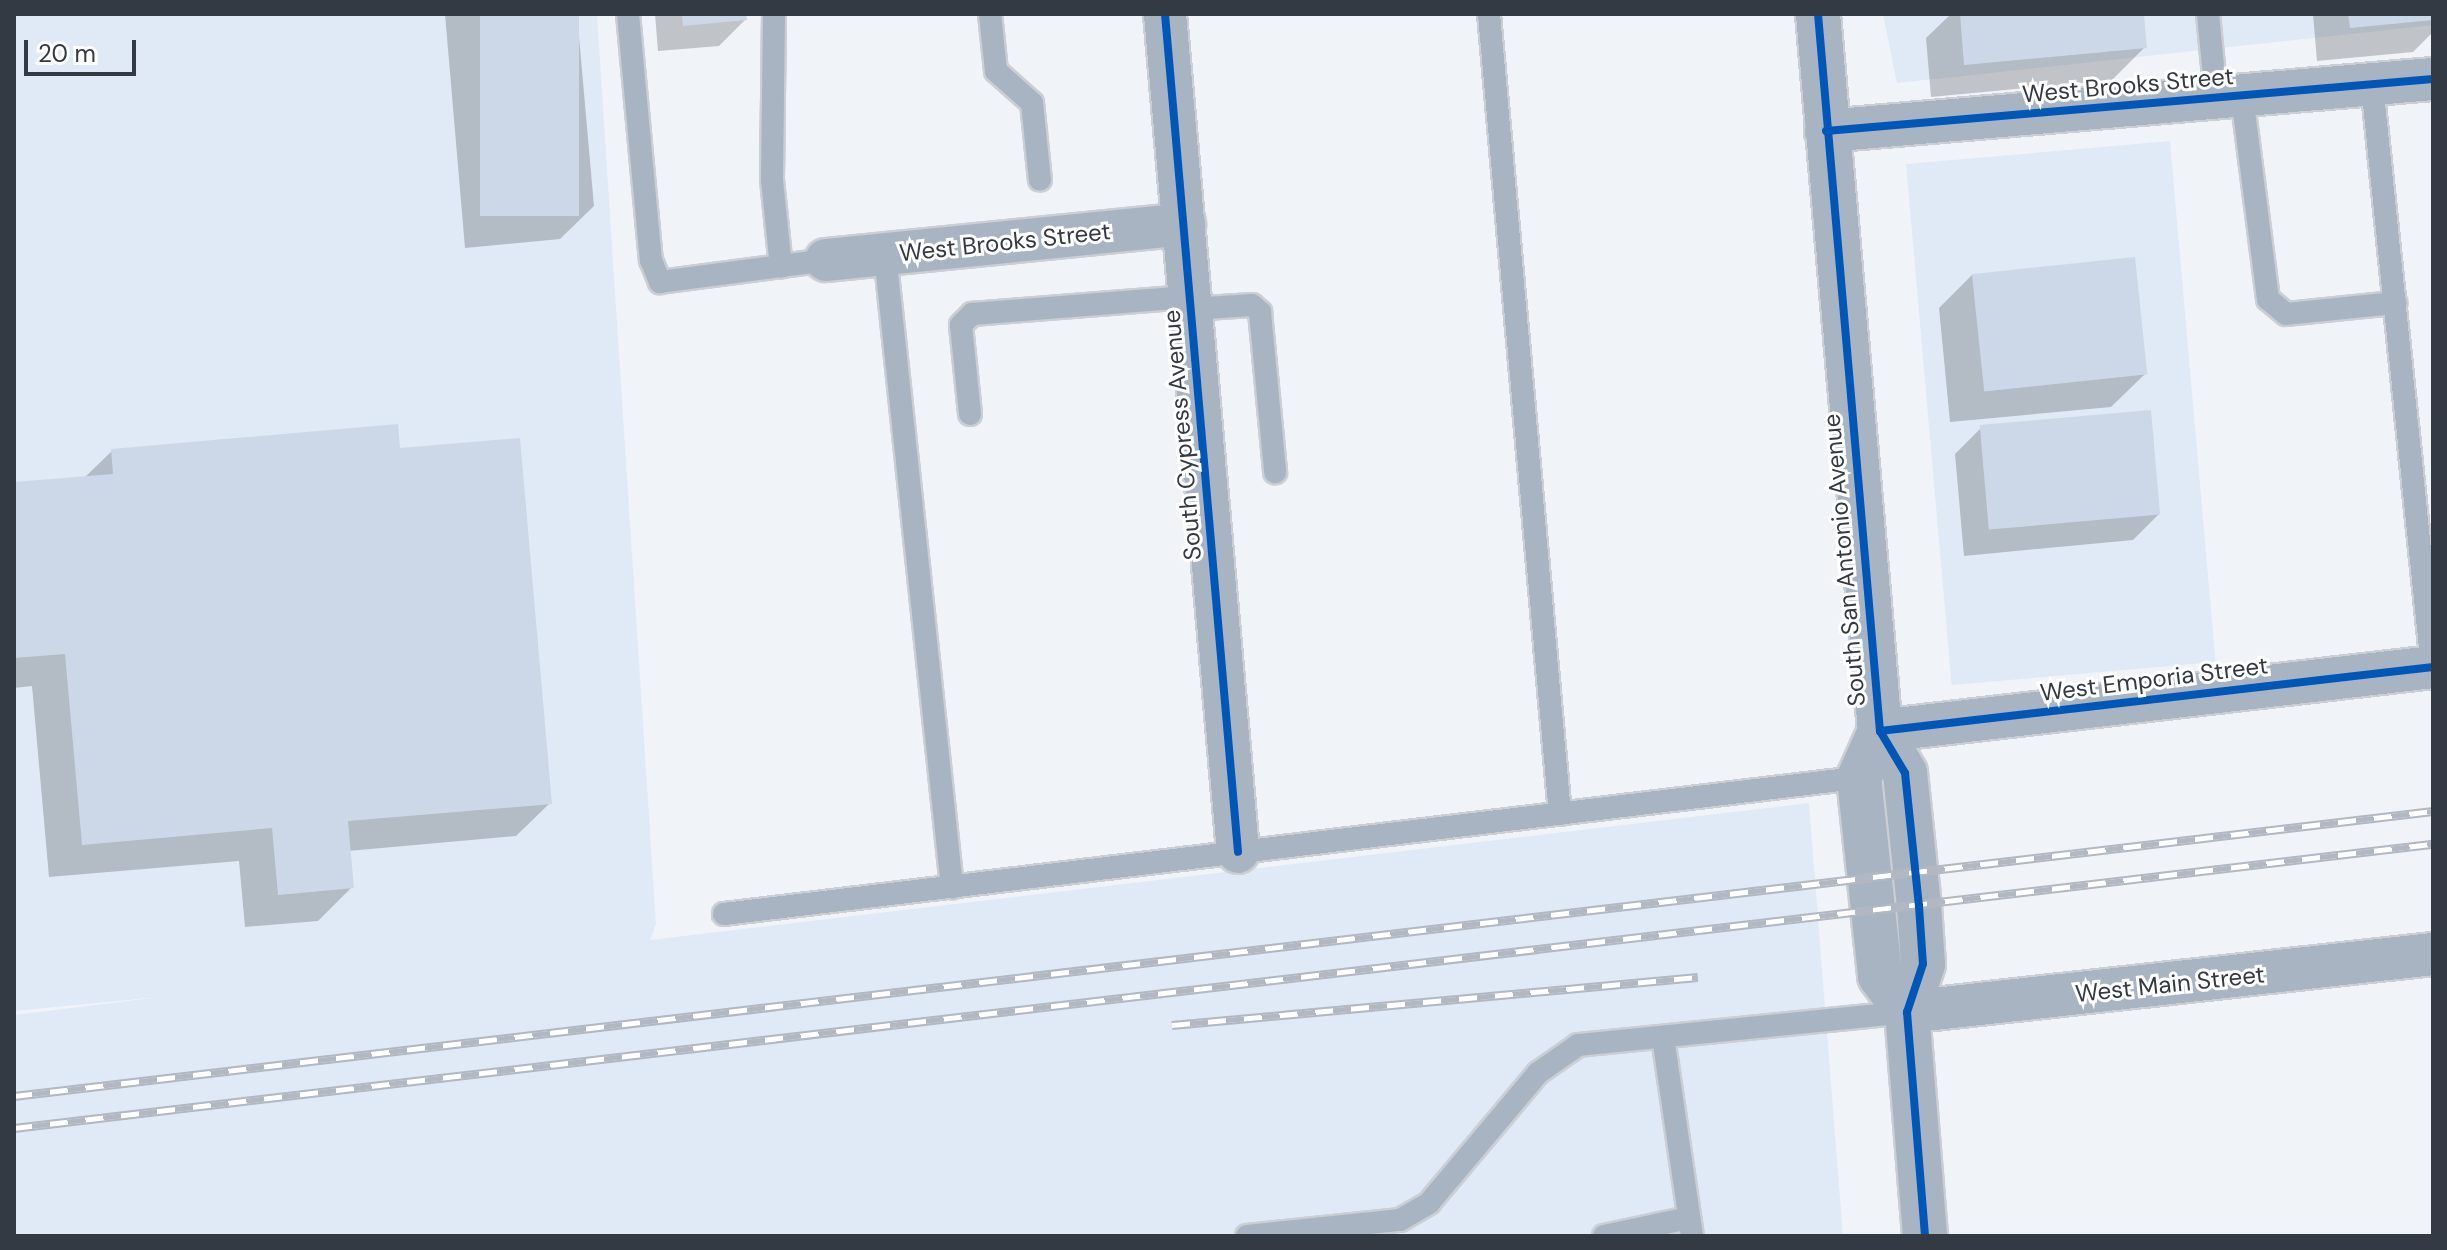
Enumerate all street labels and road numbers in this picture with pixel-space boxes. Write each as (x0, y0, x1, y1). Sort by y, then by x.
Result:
street label: West Brooks Street (2021, 61, 2235, 109)
street label: West Brooks Street (898, 217, 1112, 267)
street label: South Cypress Avenue (1157, 309, 1207, 561)
street label: South San Antonio Avenue (1817, 413, 1871, 707)
street label: West Emporia Street (2038, 651, 2270, 707)
street label: West Main Street (2074, 960, 2266, 1008)

